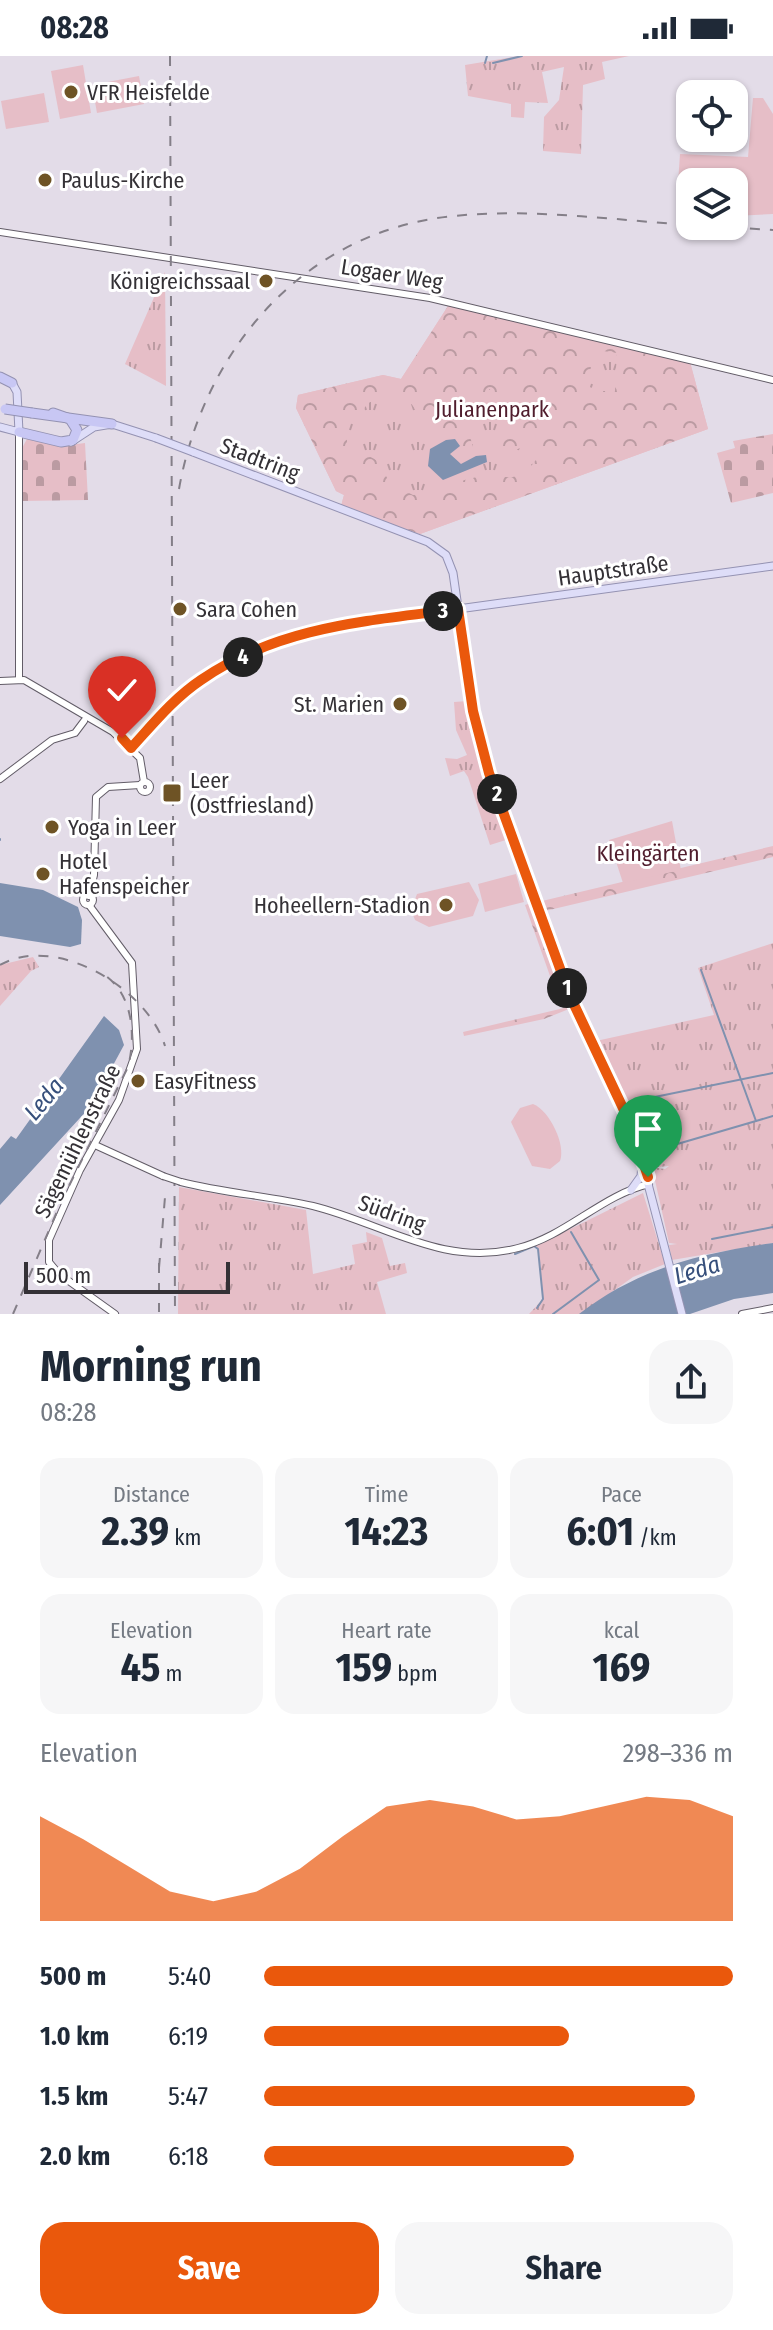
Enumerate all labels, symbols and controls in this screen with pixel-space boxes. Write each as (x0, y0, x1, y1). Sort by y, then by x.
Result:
text: 08:28 (40, 10, 109, 46)
place label: VFR Heisfelde (87, 79, 210, 106)
map controls (676, 80, 748, 240)
button: locate (676, 80, 748, 152)
marker: VFR Heisfelde (62, 83, 80, 101)
place label: Paulus-Kirche (61, 167, 184, 194)
button: layers (676, 168, 748, 240)
marker: Paulus-Kirche (36, 171, 54, 189)
street label: Logaer Weg (339, 253, 445, 296)
place label: Königreichssaal (110, 268, 250, 295)
marker: Königreichssaal (257, 272, 275, 290)
park label: Julianenpark (435, 396, 550, 423)
street label: Stadtring (216, 432, 304, 487)
street label: Hauptstraße (556, 549, 670, 592)
pin: 3 (423, 591, 463, 631)
place label: Sara Cohen (196, 596, 297, 623)
text: 3 (438, 597, 448, 624)
marker: Sara Cohen (171, 600, 189, 618)
pin: 4 (223, 637, 263, 677)
text: 4 (237, 643, 249, 670)
pin (88, 656, 156, 738)
icon: check (100, 668, 144, 712)
place label: St. Marien (294, 691, 384, 718)
marker: St. Marien (391, 695, 409, 713)
place label: Leer (Ostfriesland) (190, 767, 313, 819)
pin: 2 (477, 774, 517, 814)
text: 2 (492, 780, 502, 807)
marker: Leer (Ostfriesland) (161, 782, 183, 804)
place label: Yoga in Leer (68, 814, 176, 841)
marker: Yoga in Leer (43, 818, 61, 836)
park label: Kleingärten (596, 840, 700, 867)
place label: Hotel Hafenspeicher (59, 848, 189, 900)
marker: Hotel Hafenspeicher (34, 865, 52, 883)
place label: Hoheellern-Stadion (254, 892, 430, 919)
marker: Hoheellern-Stadion (437, 896, 455, 914)
pin: 1 (547, 968, 587, 1008)
text: 1 (562, 974, 572, 1001)
street label: Sägemühlenstraße (29, 1060, 126, 1222)
place label: EasyFitness (154, 1068, 256, 1095)
water label: Leda (18, 1072, 70, 1126)
marker: EasyFitness (129, 1072, 147, 1090)
pin (614, 1095, 682, 1177)
icon: arrive (626, 1107, 670, 1151)
street label: Südring (355, 1189, 430, 1238)
water label: Leda (671, 1250, 723, 1290)
scale bar (24, 1258, 230, 1294)
text: 500 m (36, 1262, 91, 1289)
text: Morning run (40, 1340, 262, 1393)
button: share (649, 1340, 733, 1424)
text: 08:28 (40, 1397, 97, 1428)
text: Distance (113, 1481, 190, 1508)
text: Time (365, 1481, 408, 1508)
text: Pace (601, 1481, 642, 1508)
text: 2.39 (102, 1508, 169, 1556)
text: 14:23 (344, 1508, 429, 1556)
text: 6:01 (566, 1508, 634, 1556)
text: km (169, 1524, 201, 1551)
text: /km (634, 1524, 677, 1551)
text: Elevation (110, 1617, 193, 1644)
text: Heart rate (341, 1617, 432, 1644)
text: kcal (604, 1617, 639, 1644)
text: 45 (121, 1644, 160, 1692)
text: 159 (335, 1644, 392, 1692)
text: 169 (593, 1644, 651, 1692)
text: m (160, 1660, 182, 1687)
text: bpm (392, 1660, 438, 1687)
text: Elevation (40, 1738, 138, 1769)
text: 298–336 m (623, 1738, 733, 1769)
text: 500 m (40, 1961, 106, 1992)
text: 5:40 (168, 1961, 211, 1992)
text: 1.0 km (40, 2021, 109, 2052)
text: 6:19 (168, 2021, 208, 2052)
text: 1.5 km (40, 2081, 108, 2112)
text: 5:47 (168, 2081, 208, 2112)
text: 2.0 km (40, 2141, 110, 2172)
text: 6:18 (168, 2141, 208, 2172)
button: Save (40, 2222, 379, 2314)
button: Share (395, 2222, 733, 2314)

